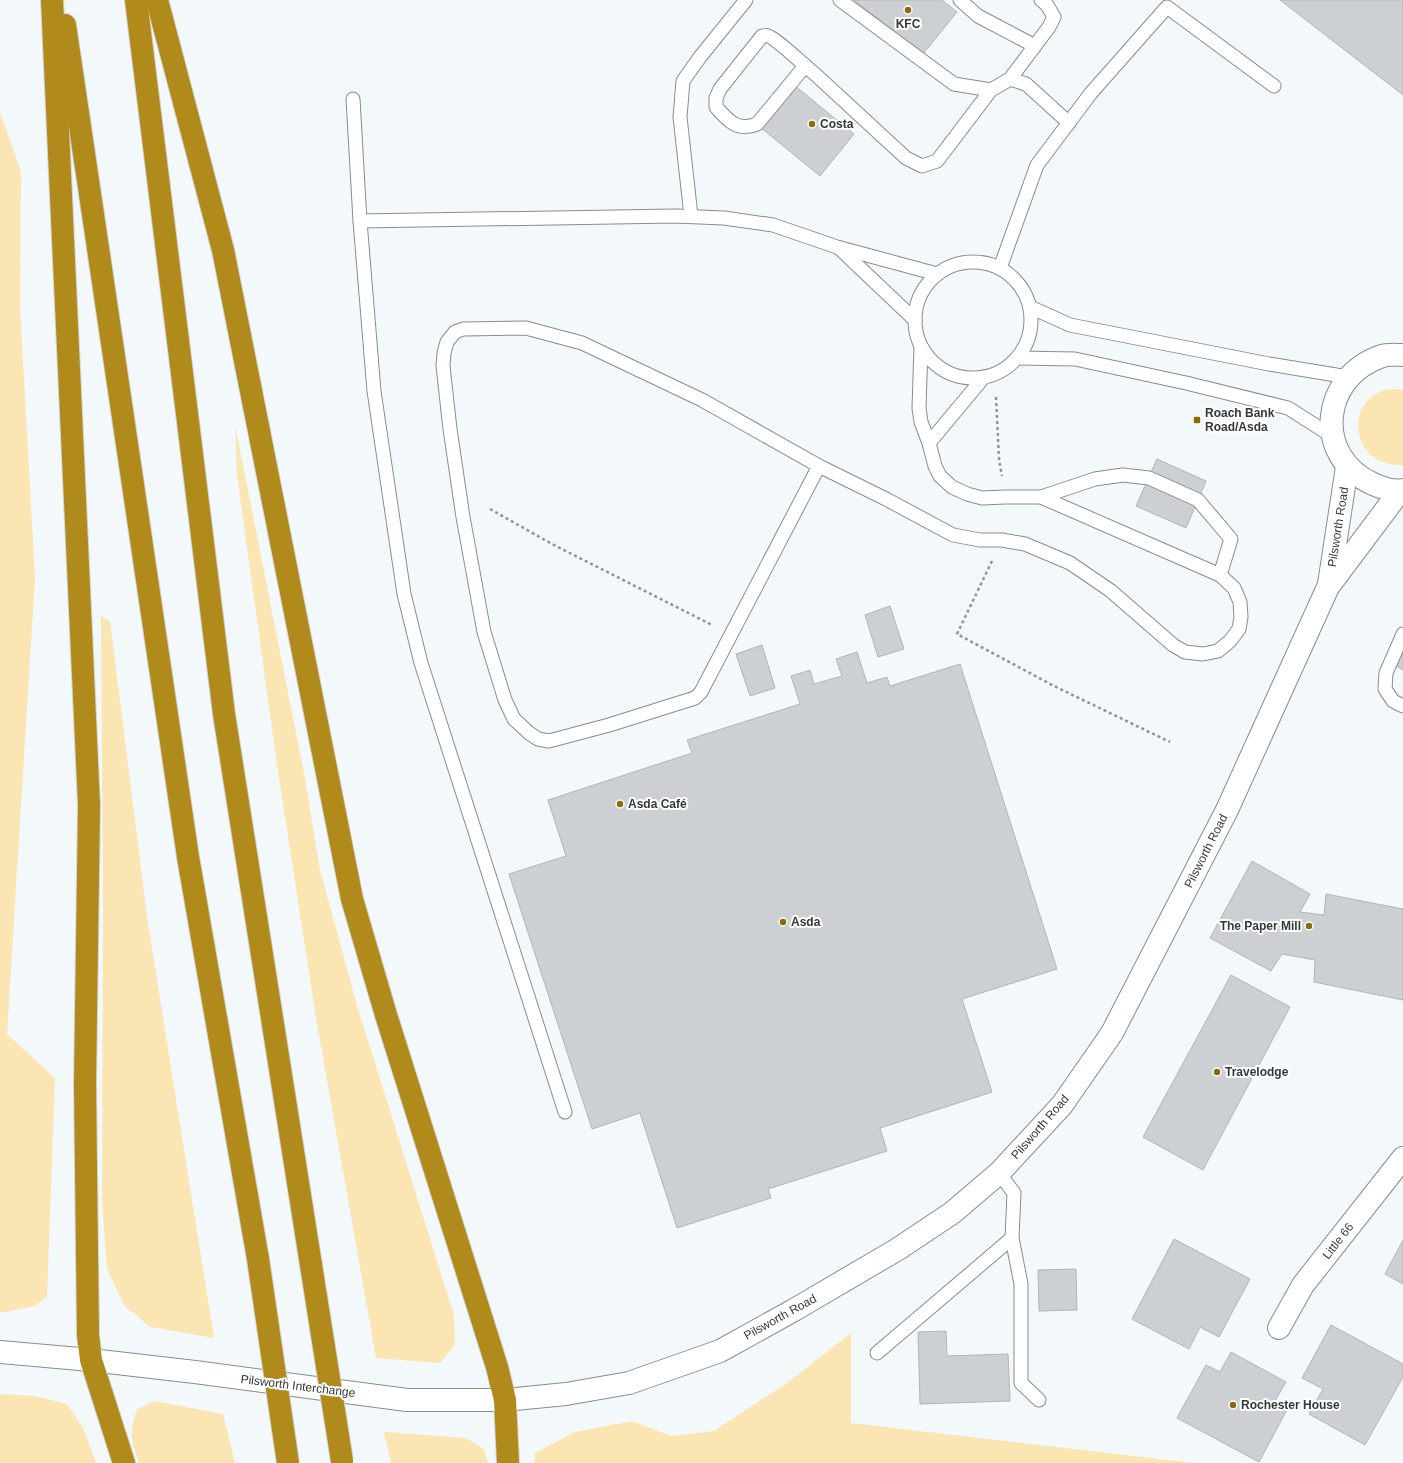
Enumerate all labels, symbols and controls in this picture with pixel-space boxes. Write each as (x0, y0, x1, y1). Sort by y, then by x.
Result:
marker: KFC (903, 5, 913, 15)
place label: KFC (896, 17, 921, 31)
place label: Costa (820, 117, 854, 131)
marker: Costa (807, 119, 817, 129)
place label: Roach Bank Road/Asda (1205, 406, 1275, 434)
marker: Roach Bank Road/Asda (1192, 415, 1202, 425)
street label: Pilsworth Road (1325, 486, 1351, 568)
place label: Asda Café (628, 797, 687, 811)
marker: Asda Café (615, 799, 625, 809)
street label: Pilsworth Road (1181, 812, 1231, 890)
place label: Asda (791, 915, 821, 929)
marker: Asda (778, 917, 788, 927)
place label: The Paper Mill (1220, 919, 1301, 933)
marker: The Paper Mill (1304, 921, 1314, 931)
place label: Travelodge (1225, 1065, 1289, 1079)
marker: Travelodge (1212, 1067, 1222, 1077)
street label: Pilsworth Road (1008, 1092, 1072, 1162)
street label: Little 66 (1320, 1220, 1357, 1262)
street label: Pilsworth Road (741, 1291, 819, 1343)
street label: Pilsworth Interchange (240, 1372, 356, 1400)
place label: Rochester House (1241, 1398, 1340, 1412)
marker: Rochester House (1228, 1400, 1238, 1410)

